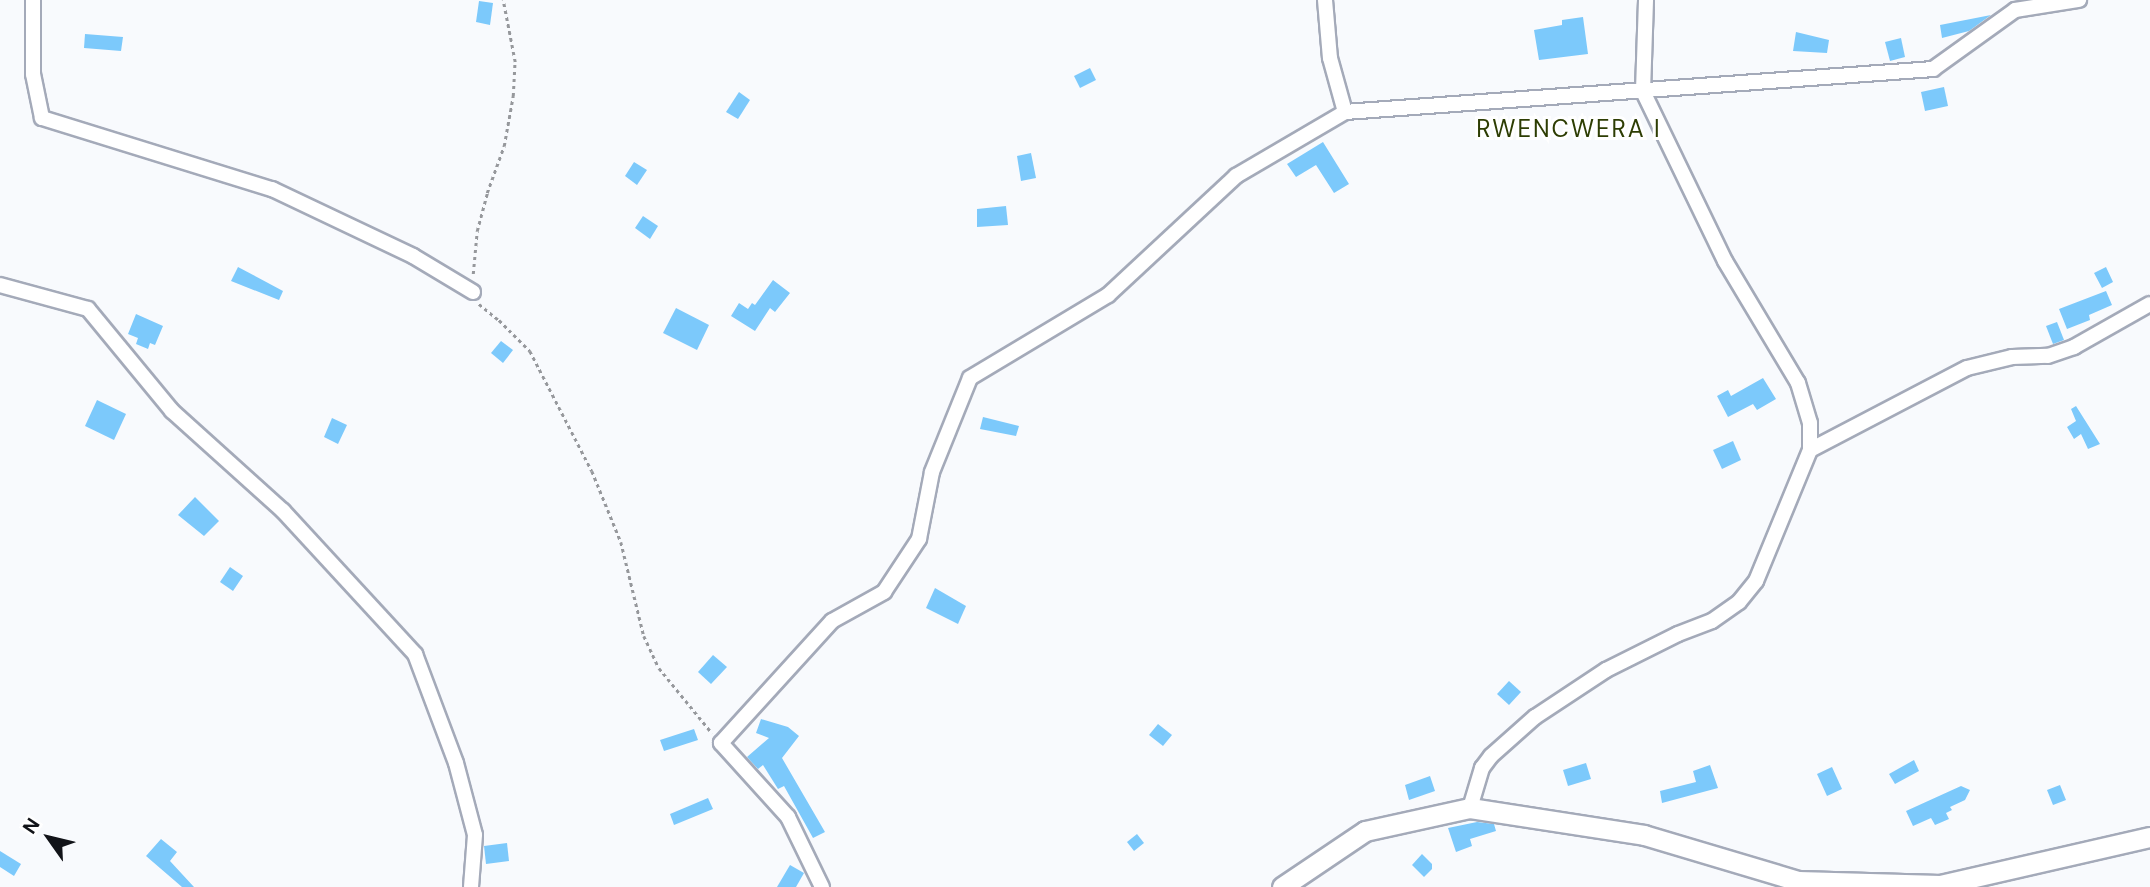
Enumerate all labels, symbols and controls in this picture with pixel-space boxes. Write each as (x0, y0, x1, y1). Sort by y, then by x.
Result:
district label: RWENCWERA I (1478, 115, 1660, 143)
north arrow (14, 803, 84, 873)
text: N (17, 813, 45, 839)

